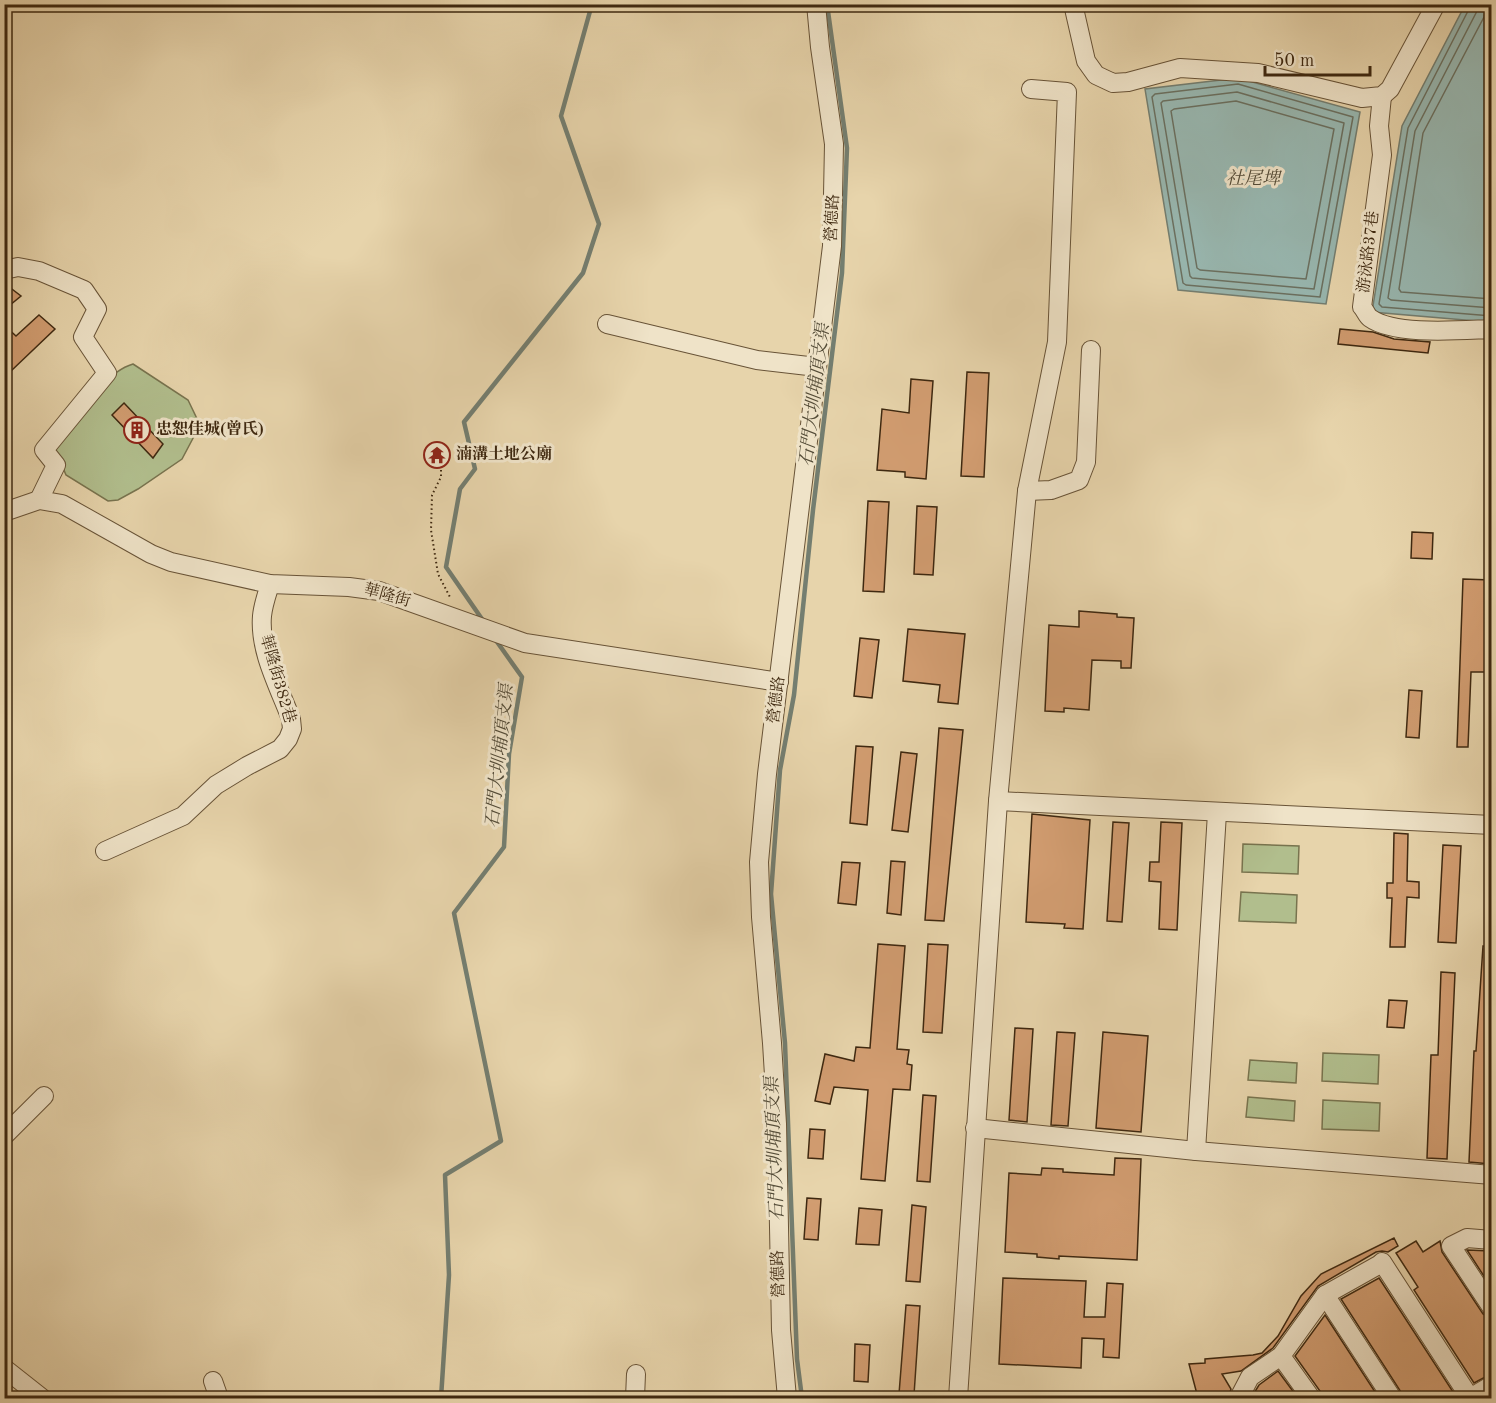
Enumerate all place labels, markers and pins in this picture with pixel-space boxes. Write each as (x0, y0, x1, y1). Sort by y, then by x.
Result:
building icon: 忠恕佳城(曾氏) (122, 415, 152, 445)
place label: 忠恕佳城(曾氏) (156, 419, 264, 438)
temple icon: 湳溝土地公廟 (422, 440, 452, 470)
place label: 湳溝土地公廟 (456, 444, 552, 463)

